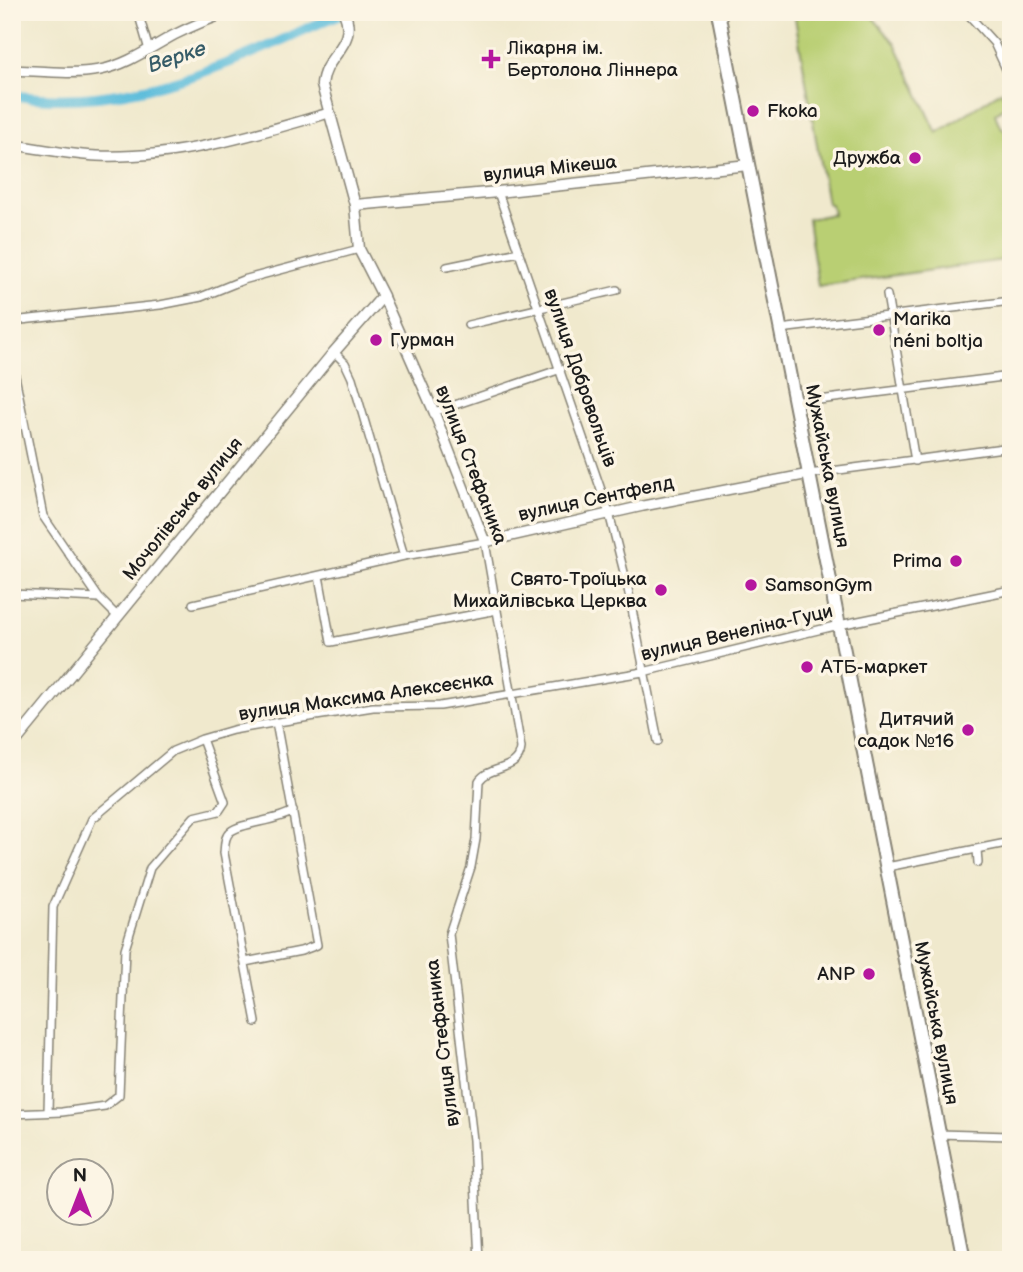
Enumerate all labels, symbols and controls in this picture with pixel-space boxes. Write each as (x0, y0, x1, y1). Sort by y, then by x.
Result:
water label: Верке (145, 36, 210, 78)
place label: Лікарня ім. Бертолона Ліннера (506, 37, 678, 82)
marker: Лікарня ім. Бертолона Ліннера (481, 49, 501, 69)
place label: Fkoka (767, 100, 818, 123)
marker: Fkoka (745, 103, 761, 119)
place label: Дружба (833, 147, 901, 170)
marker: Дружба (907, 150, 923, 166)
street label: вулиця Мікеша (482, 151, 618, 187)
street label: вулиця Добровольців (539, 286, 621, 470)
place label: Marika néni boltja (893, 308, 983, 353)
marker: Marika néni boltja (871, 322, 887, 338)
place label: Гурман (390, 329, 454, 352)
marker: Гурман (368, 332, 384, 348)
street label: вулиця Стефаника (430, 382, 512, 548)
street label: Мужайська вулиця (800, 382, 854, 550)
street label: Мочолівська вулиця (118, 433, 248, 585)
street label: вулиця Сентфелд (516, 471, 676, 527)
place label: Prima (892, 550, 942, 573)
marker: Prima (948, 553, 964, 569)
place label: Свято-Троїцька Михайлівська Церква (453, 568, 647, 613)
place label: SamsonGym (765, 574, 872, 597)
marker: SamsonGym (743, 577, 759, 593)
marker: Свято-Троїцька Михайлівська Церква (653, 582, 669, 598)
street label: вулиця Венеліна-Гуци (639, 600, 835, 666)
place label: АТБ-маркет (820, 656, 928, 679)
marker: АТБ-маркет (799, 659, 815, 675)
street label: вулиця Максима Алексеєнка (237, 668, 495, 726)
place label: Дитячий садок №16 (857, 708, 954, 753)
marker: Дитячий садок №16 (960, 722, 976, 738)
street label: Мужайська вулиця (909, 939, 963, 1107)
street label: вулиця Стефаника (421, 958, 465, 1128)
place label: ANP (817, 963, 855, 986)
marker: ANP (861, 966, 877, 982)
north arrow (46, 1156, 116, 1226)
text: N (73, 1165, 87, 1188)

